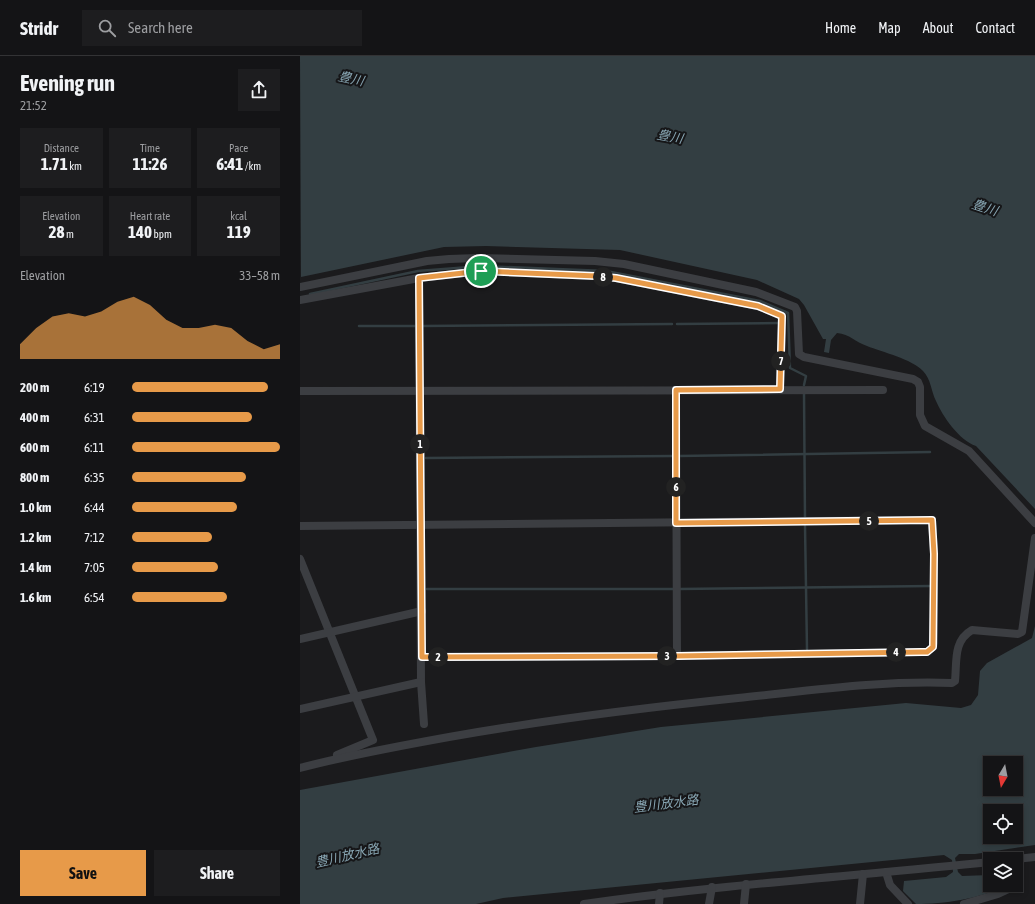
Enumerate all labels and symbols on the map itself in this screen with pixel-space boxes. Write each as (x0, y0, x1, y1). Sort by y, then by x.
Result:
water label: 豊川 (337, 68, 367, 89)
water label: 豊川 (656, 127, 686, 146)
water label: 豊川 (970, 196, 1001, 219)
pin (464, 254, 498, 288)
pin: 8 (593, 267, 613, 287)
pin: 7 (771, 351, 791, 371)
pin: 1 (410, 434, 430, 454)
pin: 6 (666, 477, 686, 497)
pin: 5 (859, 511, 879, 531)
pin: 4 (886, 642, 906, 662)
pin: 3 (657, 646, 677, 666)
pin: 2 (428, 647, 448, 667)
north arrow (983, 756, 1023, 796)
water label: 豊川放水路 (633, 792, 700, 815)
water label: 豊川放水路 (314, 841, 381, 870)

